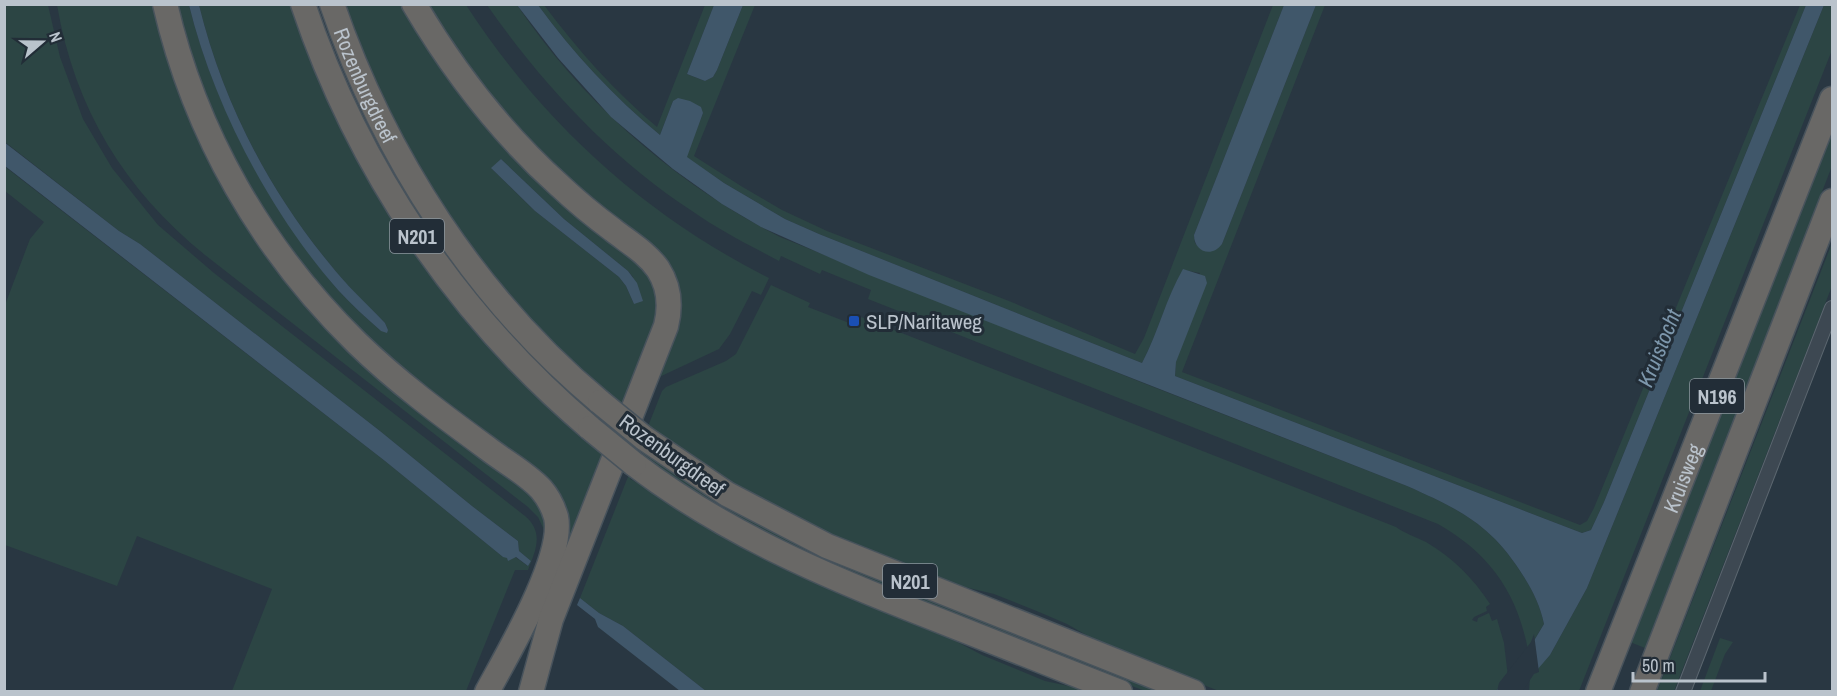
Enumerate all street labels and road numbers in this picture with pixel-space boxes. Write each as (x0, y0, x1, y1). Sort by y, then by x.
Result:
street label: Rozenburgdreef (327, 24, 404, 148)
road number: N201 (390, 219, 444, 253)
road number: N196 (1690, 379, 1744, 413)
street label: Rozenburgdreef (614, 407, 731, 503)
street label: Kruisweg (1656, 439, 1709, 517)
road number: N201 (883, 564, 937, 598)

